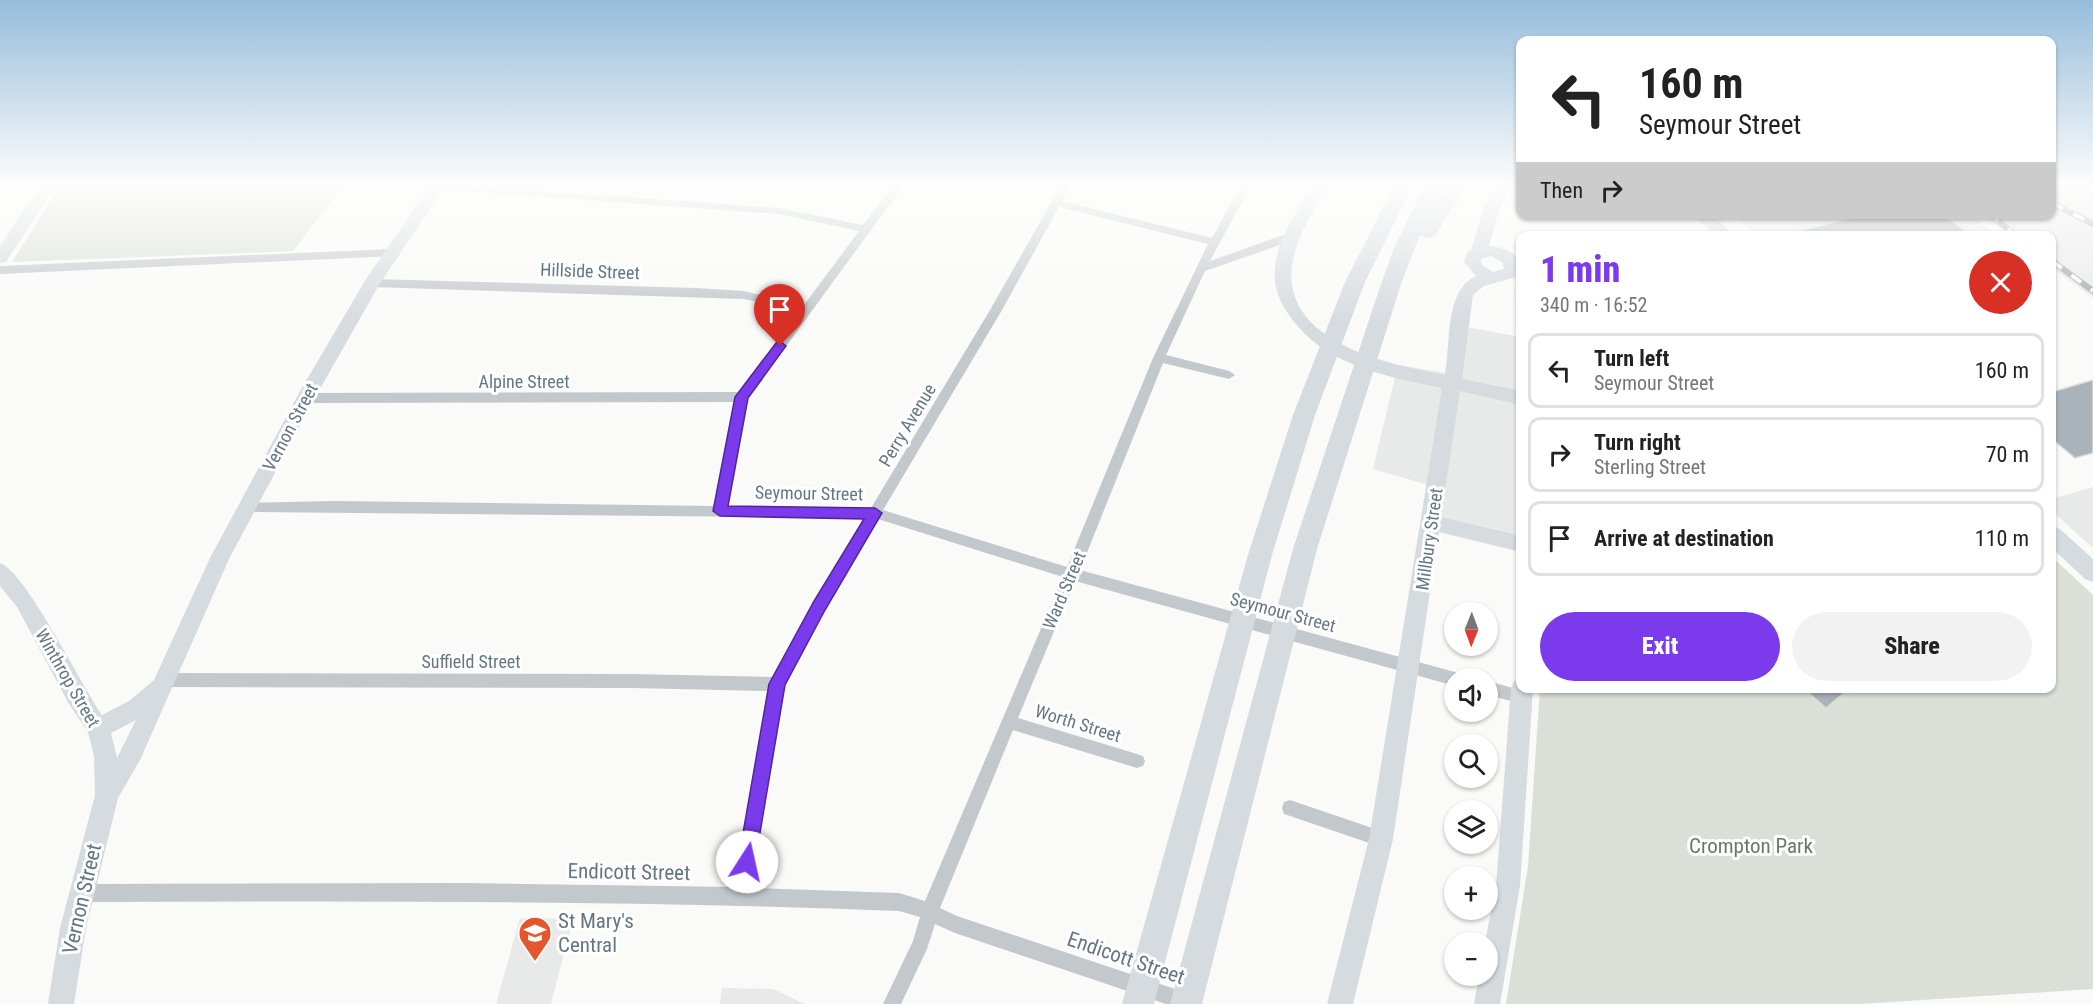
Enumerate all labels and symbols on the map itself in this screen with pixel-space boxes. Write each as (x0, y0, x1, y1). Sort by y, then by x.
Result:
street label: Hillside Street (540, 259, 640, 283)
pin (754, 284, 805, 346)
street label: Alpine Street (479, 371, 569, 392)
street label: Vernon Street (258, 380, 322, 474)
street label: Perry Avenue (874, 380, 940, 470)
street label: Seymour Street (755, 482, 863, 504)
street label: Millbury Street (1411, 487, 1447, 591)
street label: Ward Street (1038, 548, 1090, 632)
street label: Seymour Street (1228, 588, 1338, 636)
north arrow (1444, 602, 1498, 656)
street label: Winthrop Street (31, 625, 105, 731)
street label: Suffield Street (421, 651, 521, 672)
street label: Worth Street (1033, 700, 1123, 746)
position arrow (715, 830, 779, 894)
park label: Crompton Park (1689, 834, 1813, 858)
street label: Vernon Street (58, 841, 106, 957)
street label: Endicott Street (568, 859, 690, 885)
place label: St Mary's Central (558, 909, 634, 957)
school or university icon: St Mary's Central (517, 915, 553, 962)
street label: Endicott Street (1064, 927, 1188, 989)

